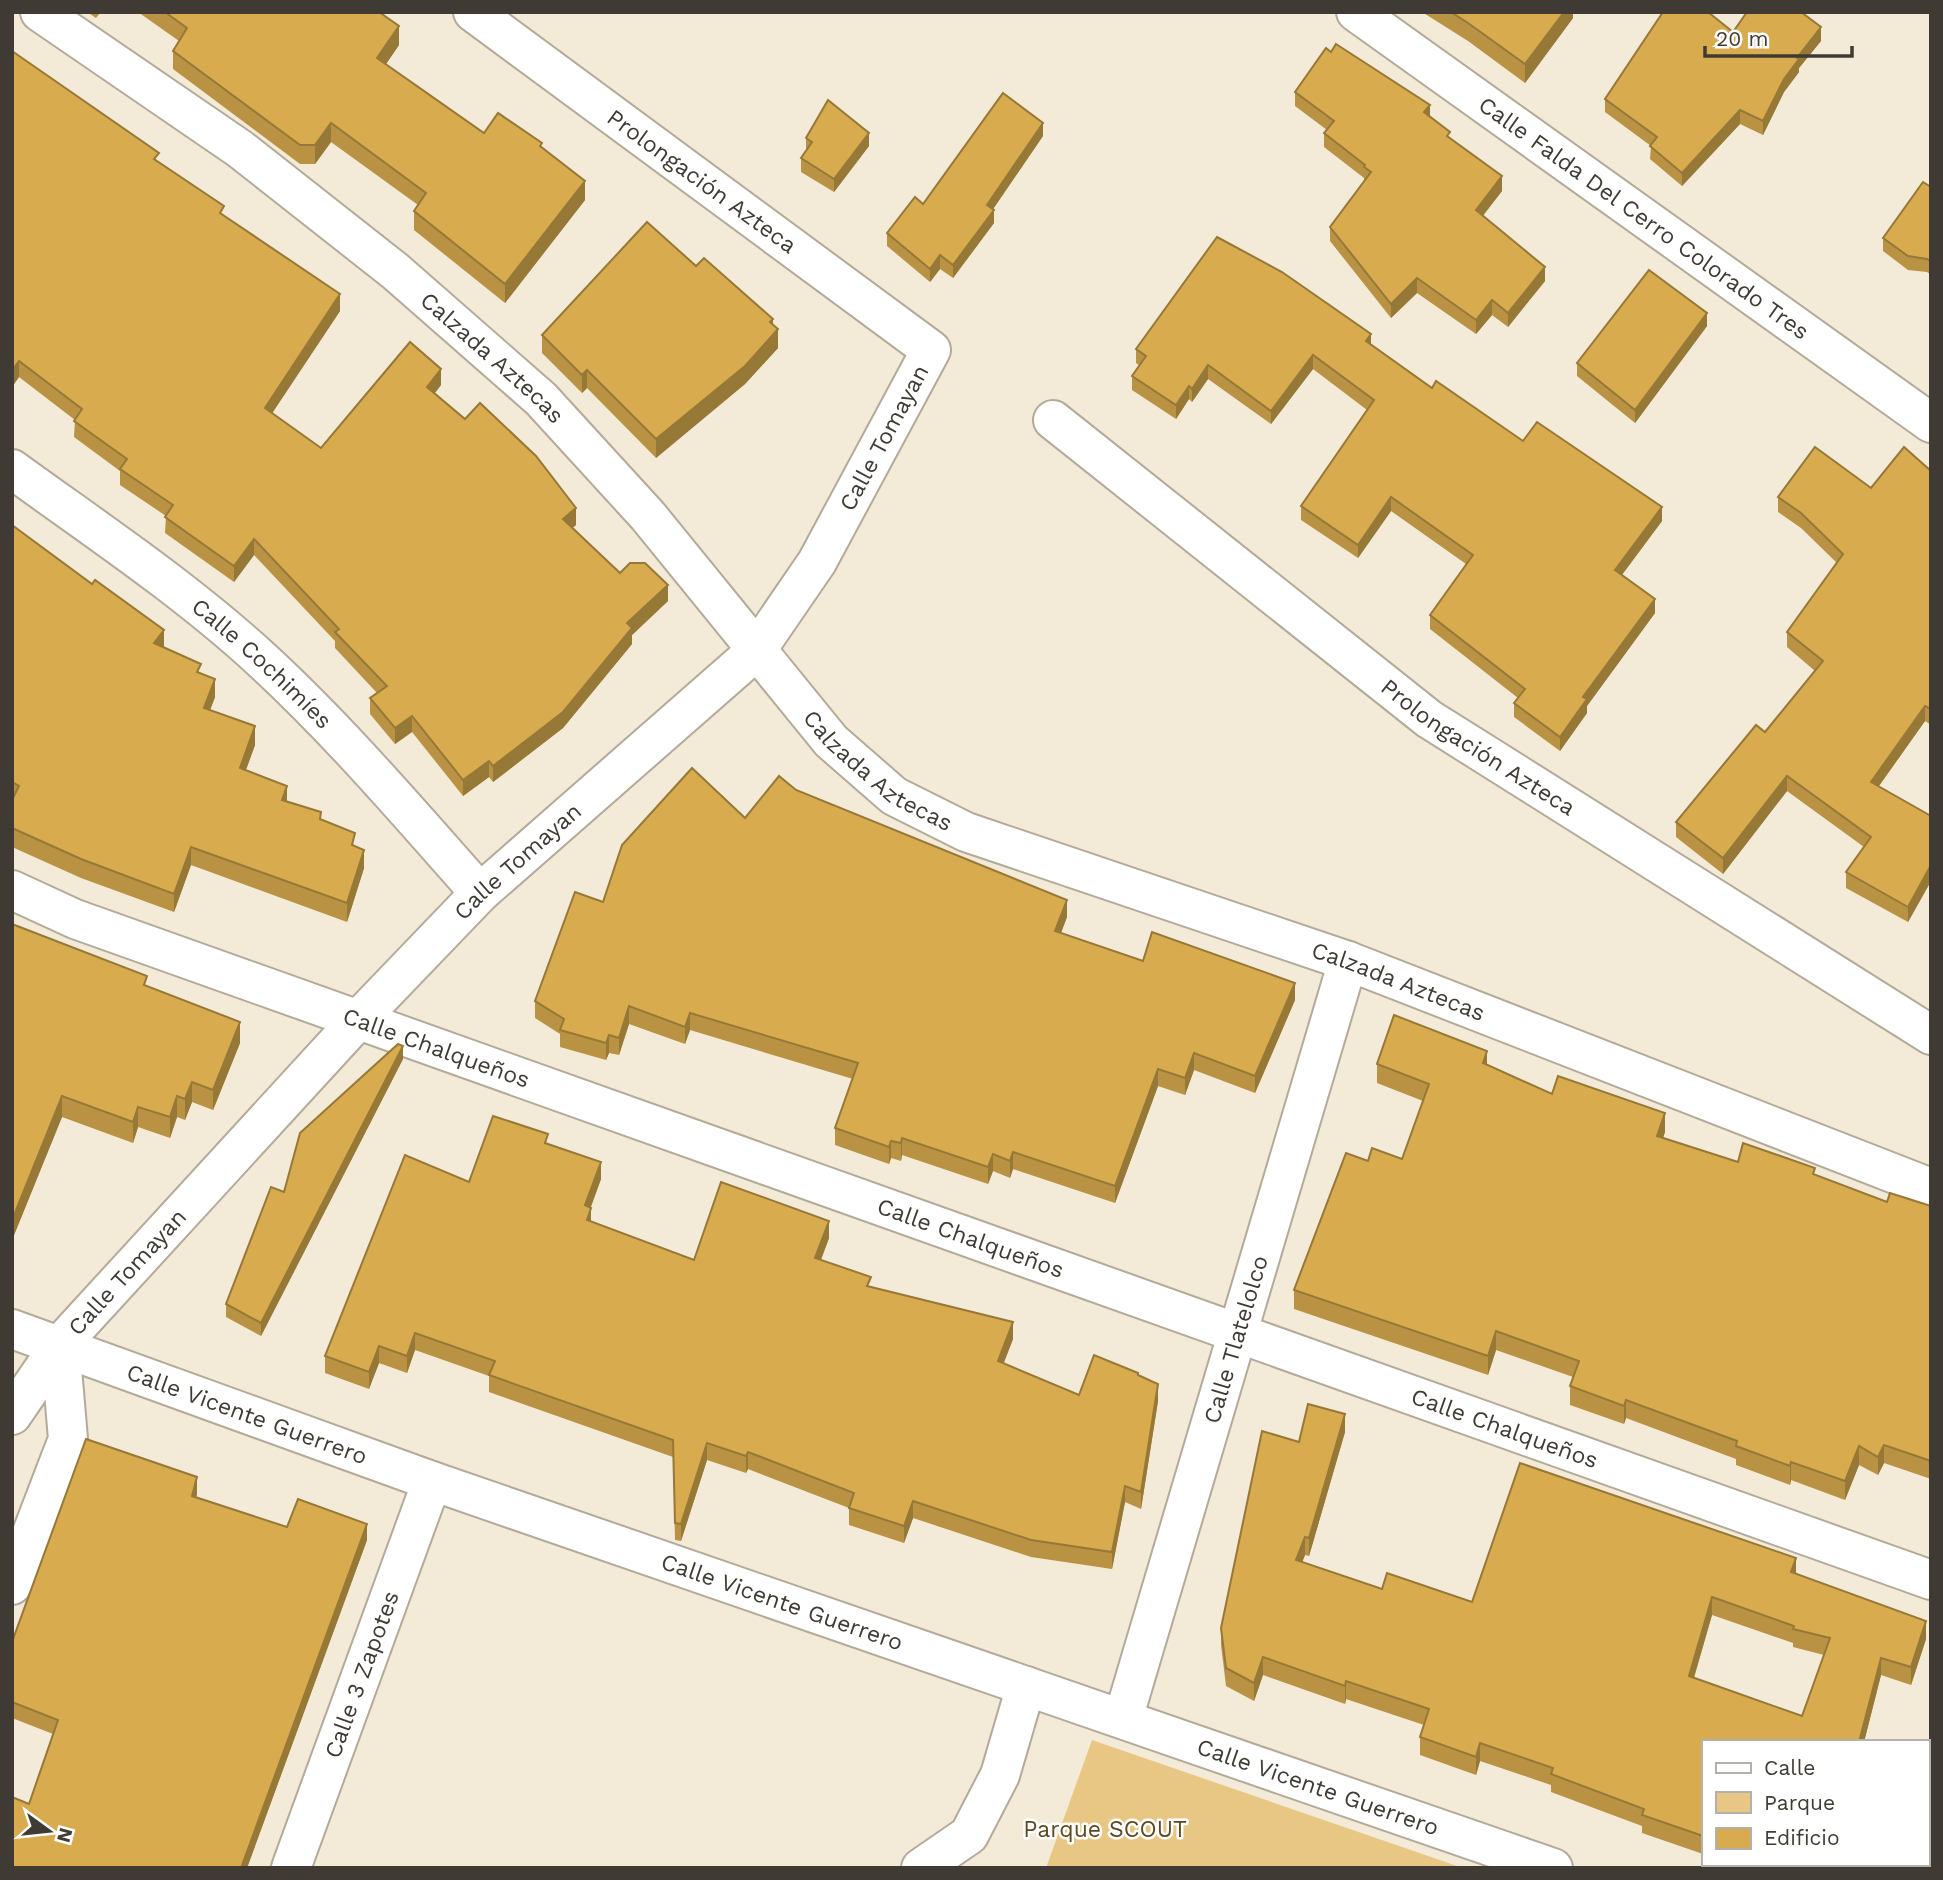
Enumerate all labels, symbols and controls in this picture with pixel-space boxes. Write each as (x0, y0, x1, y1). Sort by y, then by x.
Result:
scale bar (1705, 14, 1852, 58)
text: 20 m (1716, 26, 1768, 51)
street label: Calle Falda Del Cerro Colorado Tres (1473, 91, 1814, 345)
street label: Prolongación Azteca (602, 104, 802, 259)
street label: Calzada Aztecas (415, 287, 569, 429)
street label: Calle Tomayan (834, 360, 934, 516)
street label: Calle Cochimíes (186, 593, 337, 734)
street label: Prolongación Azteca (1376, 673, 1580, 822)
street label: Calzada Aztecas (797, 705, 957, 837)
street label: Calle Tomayan (449, 798, 587, 926)
street label: Calzada Aztecas (1308, 937, 1489, 1027)
street label: Calle Chalqueños (339, 1003, 533, 1094)
street label: Calle Chalqueños (873, 1193, 1067, 1284)
street label: Calle Tomayan (63, 1204, 192, 1341)
street label: Calle Tlatelolco (1198, 1252, 1274, 1427)
street label: Calle Vicente Guerrero (123, 1359, 371, 1470)
street label: Calle Chalqueños (1408, 1383, 1601, 1474)
street label: Calle Vicente Guerrero (657, 1548, 906, 1657)
street label: Calle 3 Zapotes (319, 1587, 405, 1762)
street label: Calle Vicente Guerrero (1193, 1733, 1442, 1842)
legend (1702, 1740, 1929, 1866)
text: Calle (1764, 1755, 1815, 1780)
text: Parque (1764, 1790, 1835, 1815)
north arrow (14, 1796, 84, 1866)
park label: Parque SCOUT (1023, 1816, 1187, 1843)
text: N (52, 1825, 78, 1845)
text: Edificio (1764, 1825, 1840, 1850)

